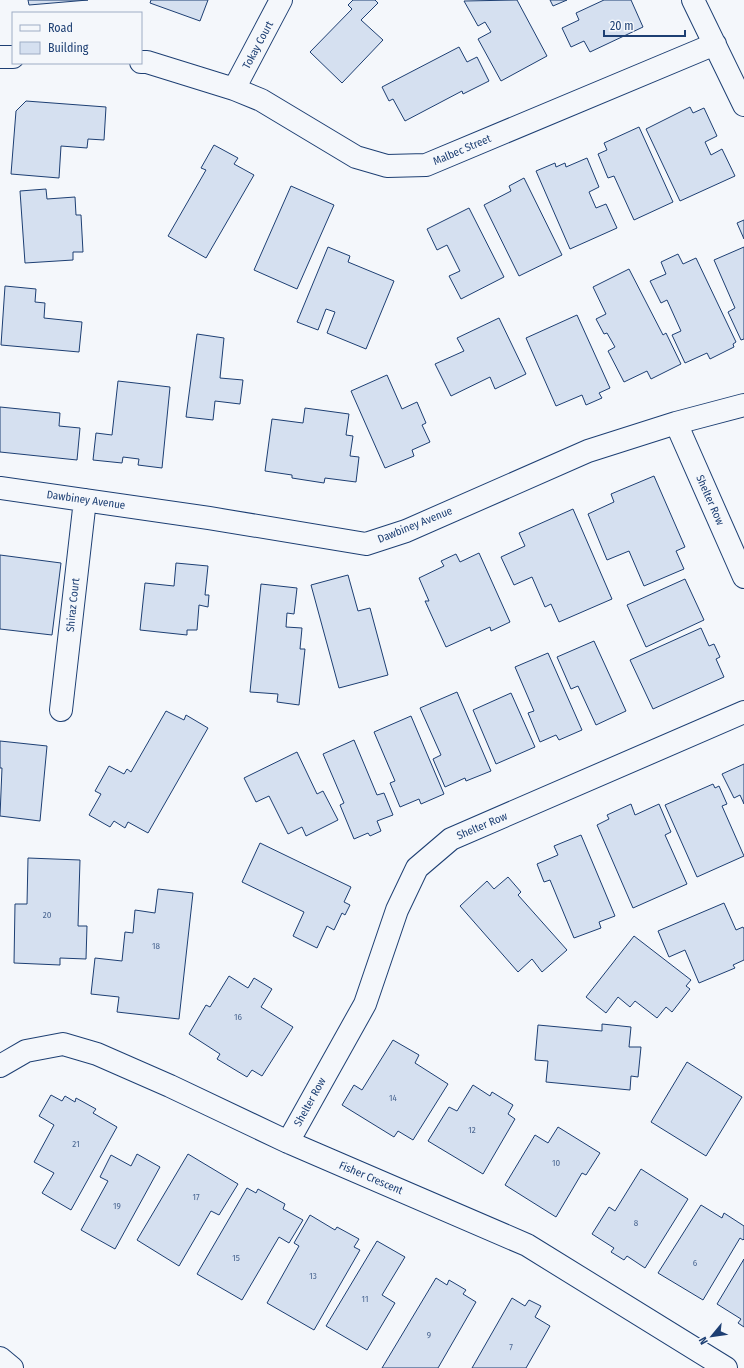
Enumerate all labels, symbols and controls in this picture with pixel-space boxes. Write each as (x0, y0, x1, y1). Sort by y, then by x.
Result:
legend (12, 12, 142, 64)
scale bar (604, 12, 685, 38)
street label: Tokay Court (240, 19, 276, 71)
text: 20 m (610, 19, 634, 33)
text: Road (48, 21, 73, 35)
text: Building (48, 41, 89, 55)
street label: Malbec Street (431, 132, 493, 168)
street label: Shelter Row (693, 473, 727, 527)
street label: Dawbiney Avenue (46, 488, 126, 512)
street label: Dawbiney Avenue (376, 504, 454, 546)
street label: Shiraz Court (64, 577, 82, 633)
street label: Shelter Row (455, 810, 509, 842)
house number: 20 (43, 910, 52, 920)
house number: 18 (152, 941, 161, 951)
house number: 16 (234, 1012, 243, 1022)
street label: Shelter Row (291, 1075, 329, 1129)
house number: 14 (389, 1093, 398, 1103)
house number: 12 (468, 1125, 476, 1135)
house number: 21 (72, 1139, 80, 1149)
house number: 10 (552, 1158, 560, 1168)
street label: Fisher Crescent (337, 1159, 405, 1197)
house number: 17 (192, 1192, 200, 1202)
house number: 19 (113, 1201, 121, 1211)
house number: 8 (634, 1218, 639, 1228)
house number: 15 (232, 1253, 240, 1263)
house number: 6 (693, 1258, 698, 1268)
house number: 13 (309, 1271, 317, 1281)
house number: 11 (362, 1294, 368, 1304)
north arrow (692, 1316, 732, 1356)
house number: 9 (427, 1330, 431, 1340)
text: N (696, 1335, 711, 1347)
house number: 7 (509, 1342, 513, 1352)

